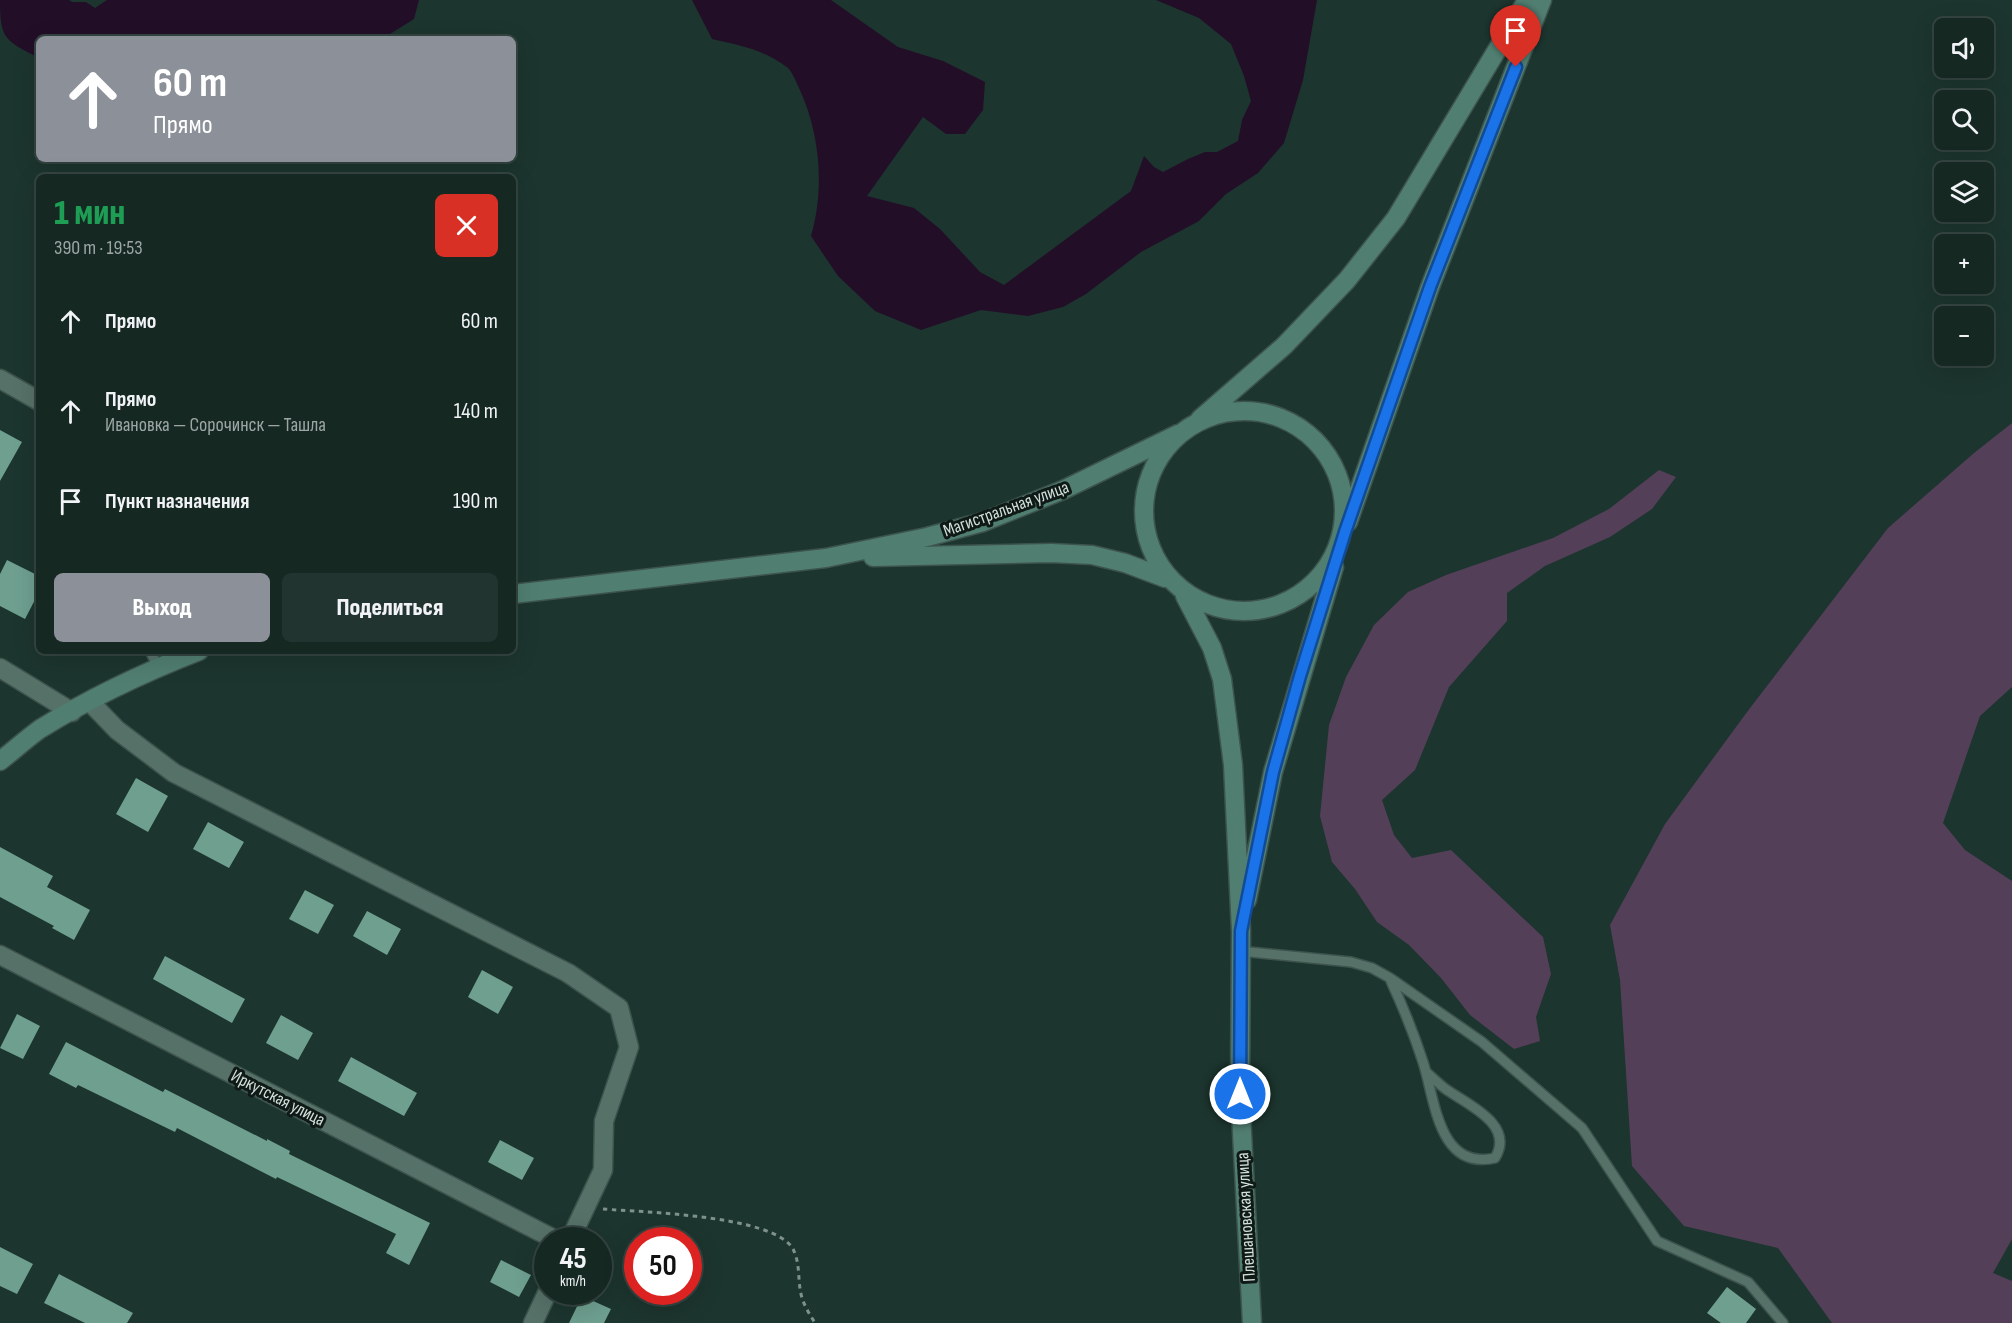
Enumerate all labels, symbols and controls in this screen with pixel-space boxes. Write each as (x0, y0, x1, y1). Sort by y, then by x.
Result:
pin (1490, 5, 1541, 67)
icon: arrive (1499, 14, 1532, 47)
map controls (1934, 18, 1994, 366)
button: sound (1934, 18, 1994, 78)
text: 60 m (153, 58, 227, 109)
icon: ahead (54, 60, 132, 138)
button: search (1934, 90, 1994, 150)
text: Прямо (153, 109, 213, 141)
button: layers (1934, 162, 1994, 222)
text: 1 мин (54, 192, 125, 235)
button: close (435, 194, 498, 257)
button: + (1934, 234, 1994, 294)
text: 390 m · 19:53 (54, 236, 143, 260)
icon: ahead (54, 305, 87, 338)
button: − (1934, 306, 1994, 366)
text: Прямо (105, 308, 156, 335)
text: 60 m (461, 308, 498, 335)
text: Прямо (105, 386, 156, 413)
icon: ahead (54, 395, 87, 428)
text: 140 m (454, 398, 498, 425)
text: Ивановка — Сорочинск — Ташла (105, 413, 326, 437)
street label: Магистральная улица (940, 477, 1072, 541)
icon: arrive (54, 485, 87, 518)
text: Пункт назначения (105, 488, 249, 515)
text: 190 m (453, 488, 498, 515)
button: Выход (54, 573, 270, 642)
button: Поделиться (282, 573, 498, 642)
position arrow (1208, 1062, 1272, 1126)
street label: Иркутская улица (227, 1065, 329, 1131)
street label: Плешановская улица (1232, 1152, 1260, 1282)
speed limit sign: 50 (624, 1227, 702, 1305)
text: 45 (559, 1241, 587, 1277)
text: km/h (560, 1272, 586, 1291)

